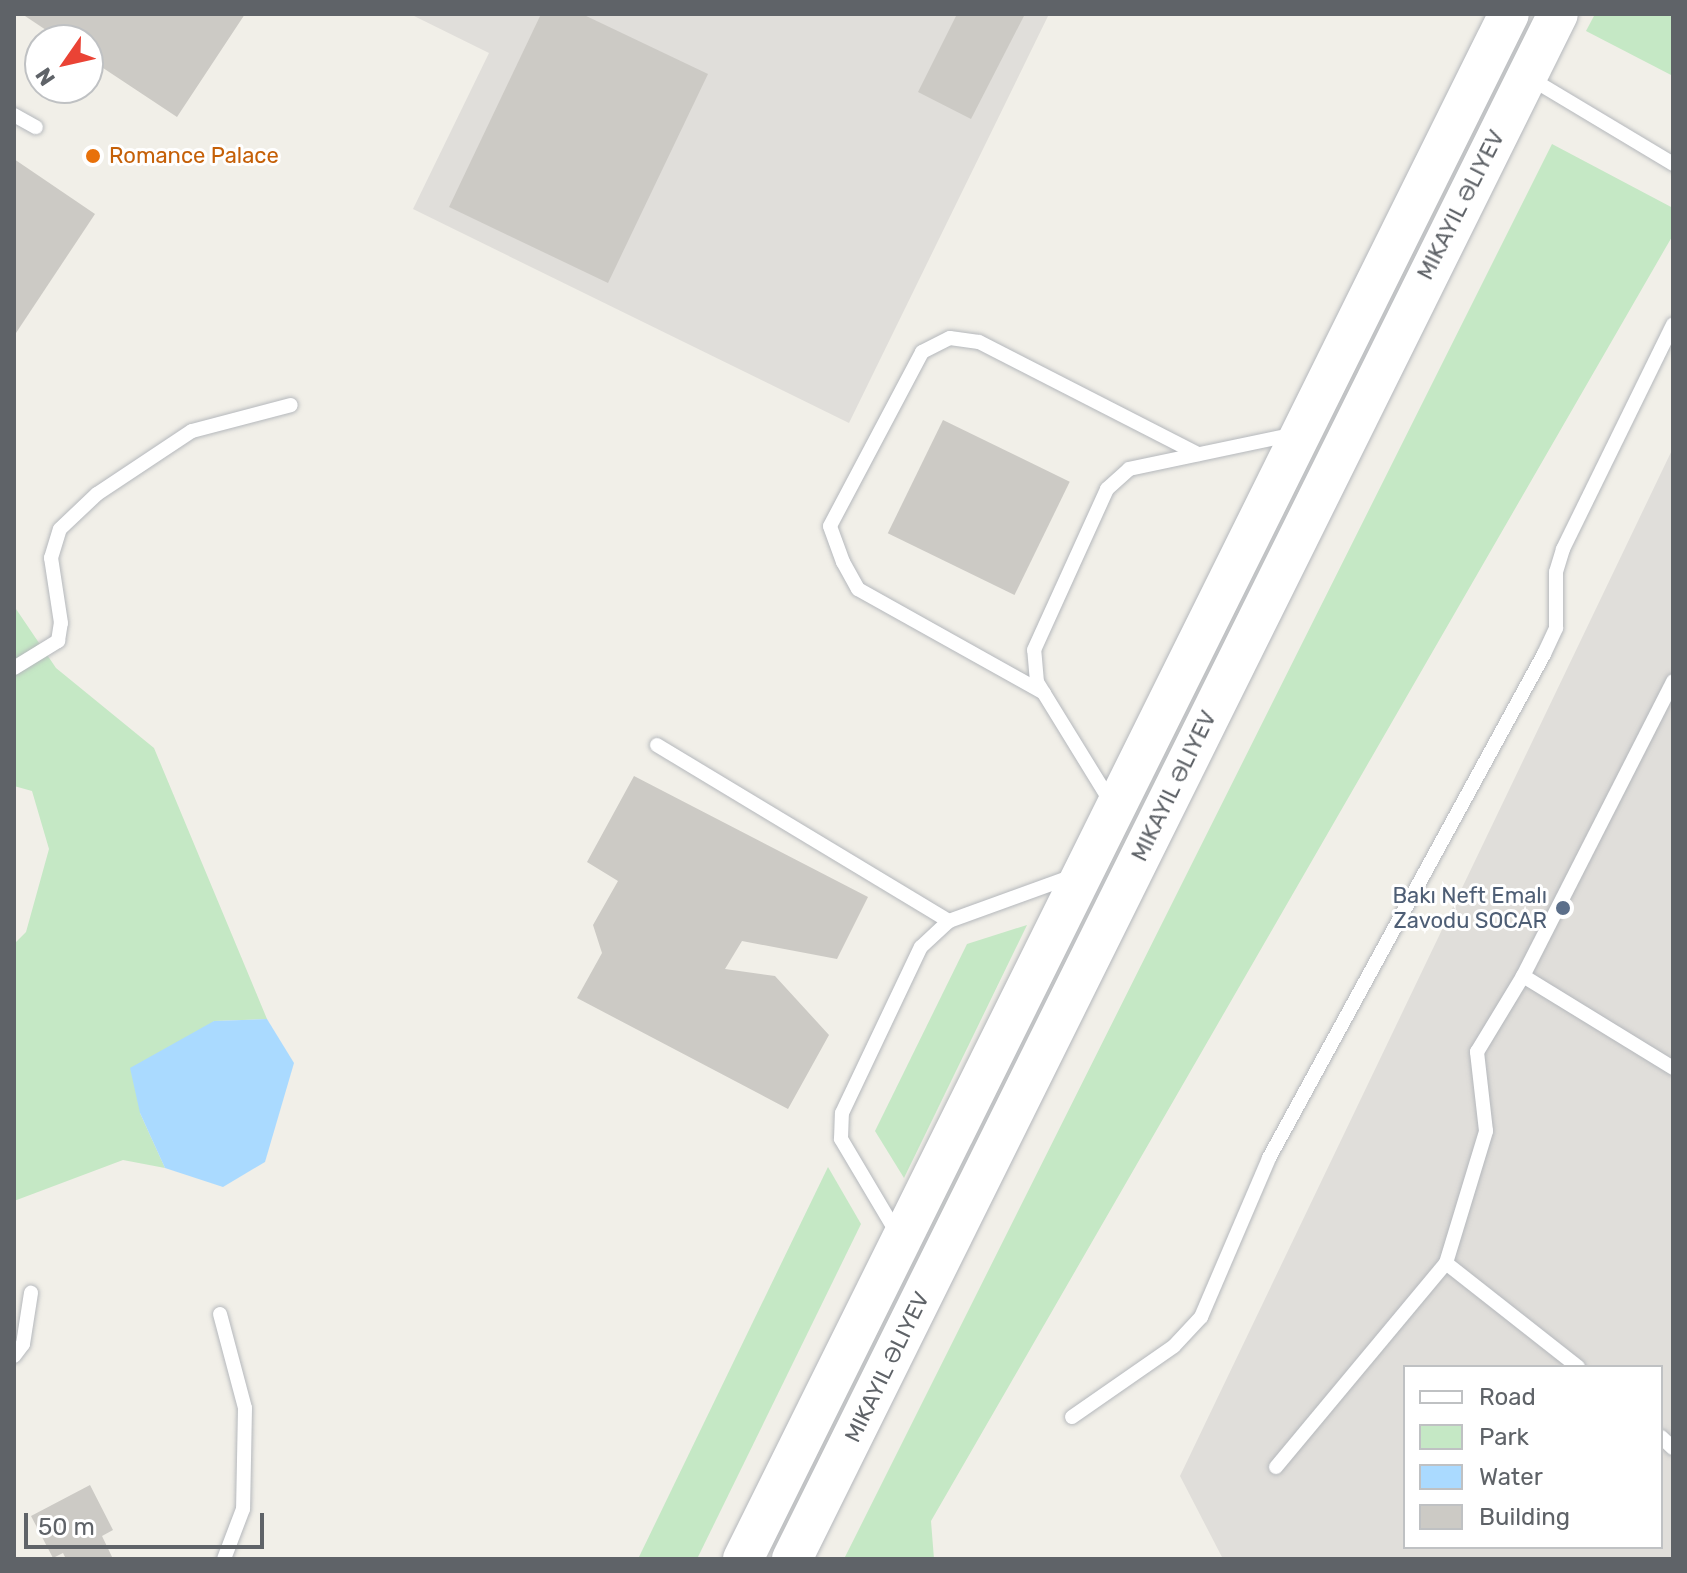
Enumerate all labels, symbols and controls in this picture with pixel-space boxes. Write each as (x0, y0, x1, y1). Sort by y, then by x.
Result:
north arrow (24, 24, 104, 104)
text: N (30, 62, 61, 91)
street label: MIKAYIL ƏLIYEV (1412, 126, 1510, 284)
place label: Romance Palace (109, 143, 279, 169)
marker: Romance Palace (84, 147, 102, 165)
street label: MIKAYIL ƏLIYEV (1126, 706, 1222, 866)
place label: Bakı Neft Emalı Zavodu SOCAR (1392, 882, 1547, 934)
marker: Bakı Neft Emalı Zavodu SOCAR (1554, 899, 1572, 917)
street label: MIKAYIL ƏLIYEV (839, 1287, 935, 1447)
legend (1403, 1365, 1663, 1549)
text: Road (1479, 1383, 1536, 1411)
text: Park (1479, 1423, 1529, 1451)
text: Water (1479, 1463, 1543, 1491)
scale bar (28, 1497, 268, 1547)
text: Building (1479, 1503, 1570, 1531)
text: 50 m (38, 1513, 95, 1541)

